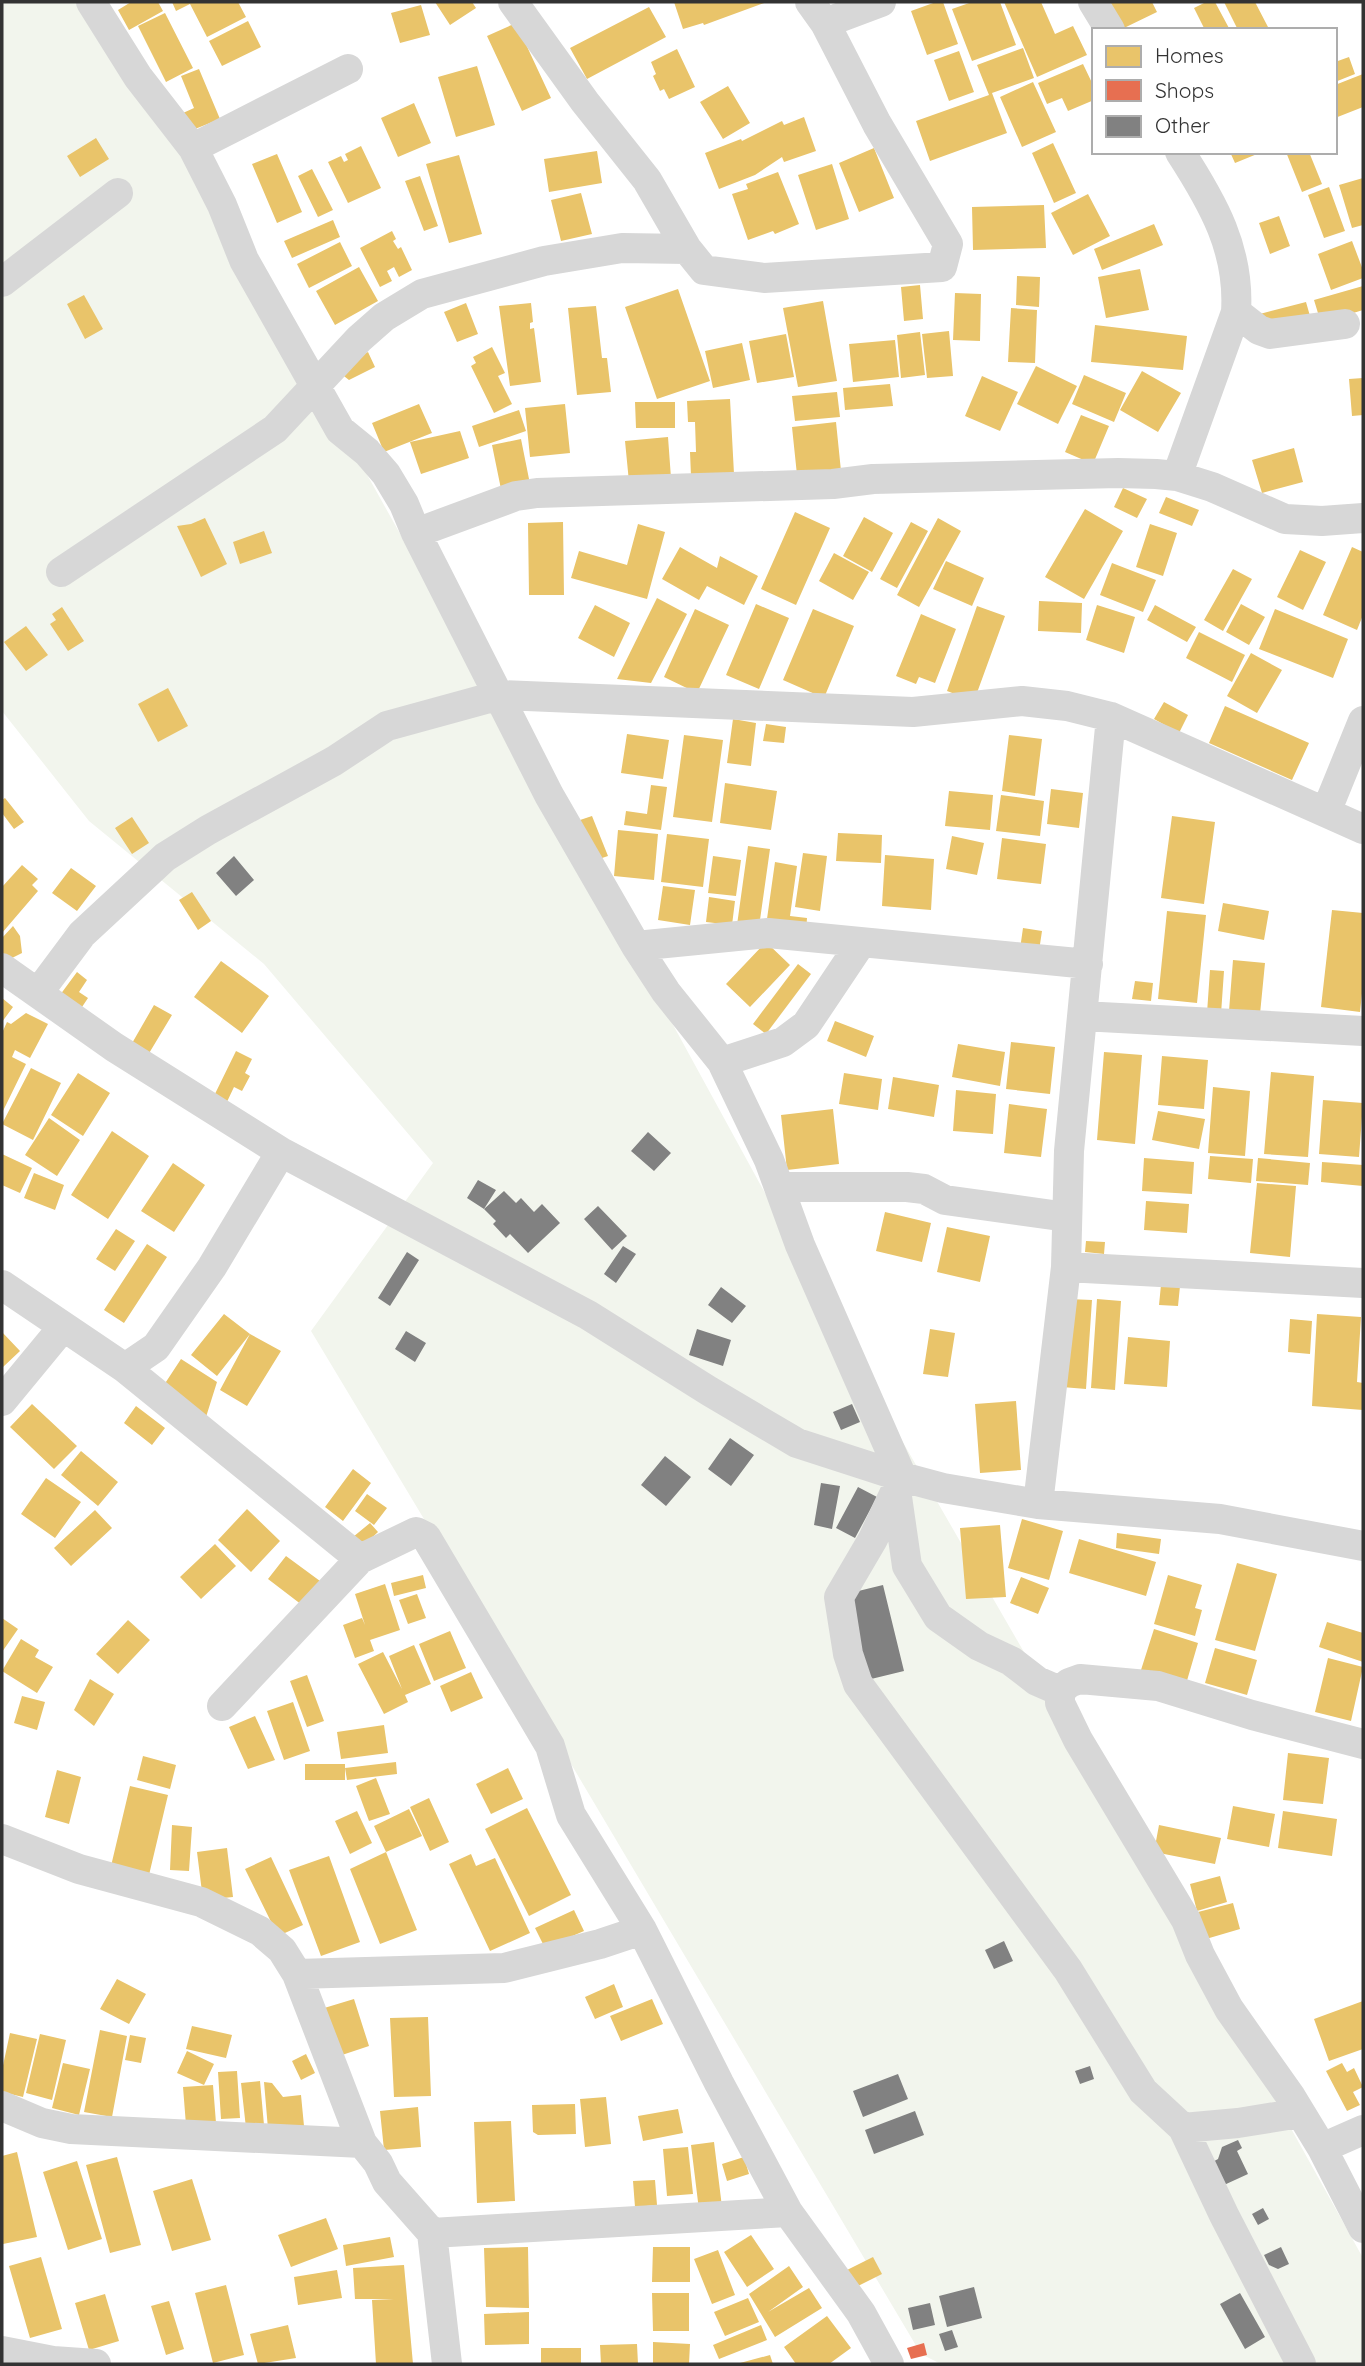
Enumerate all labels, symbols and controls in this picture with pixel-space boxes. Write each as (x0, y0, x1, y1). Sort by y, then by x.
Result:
legend (1092, 28, 1337, 154)
text: Homes (1155, 42, 1224, 68)
text: Shops (1155, 77, 1214, 103)
text: Other (1155, 112, 1210, 138)

